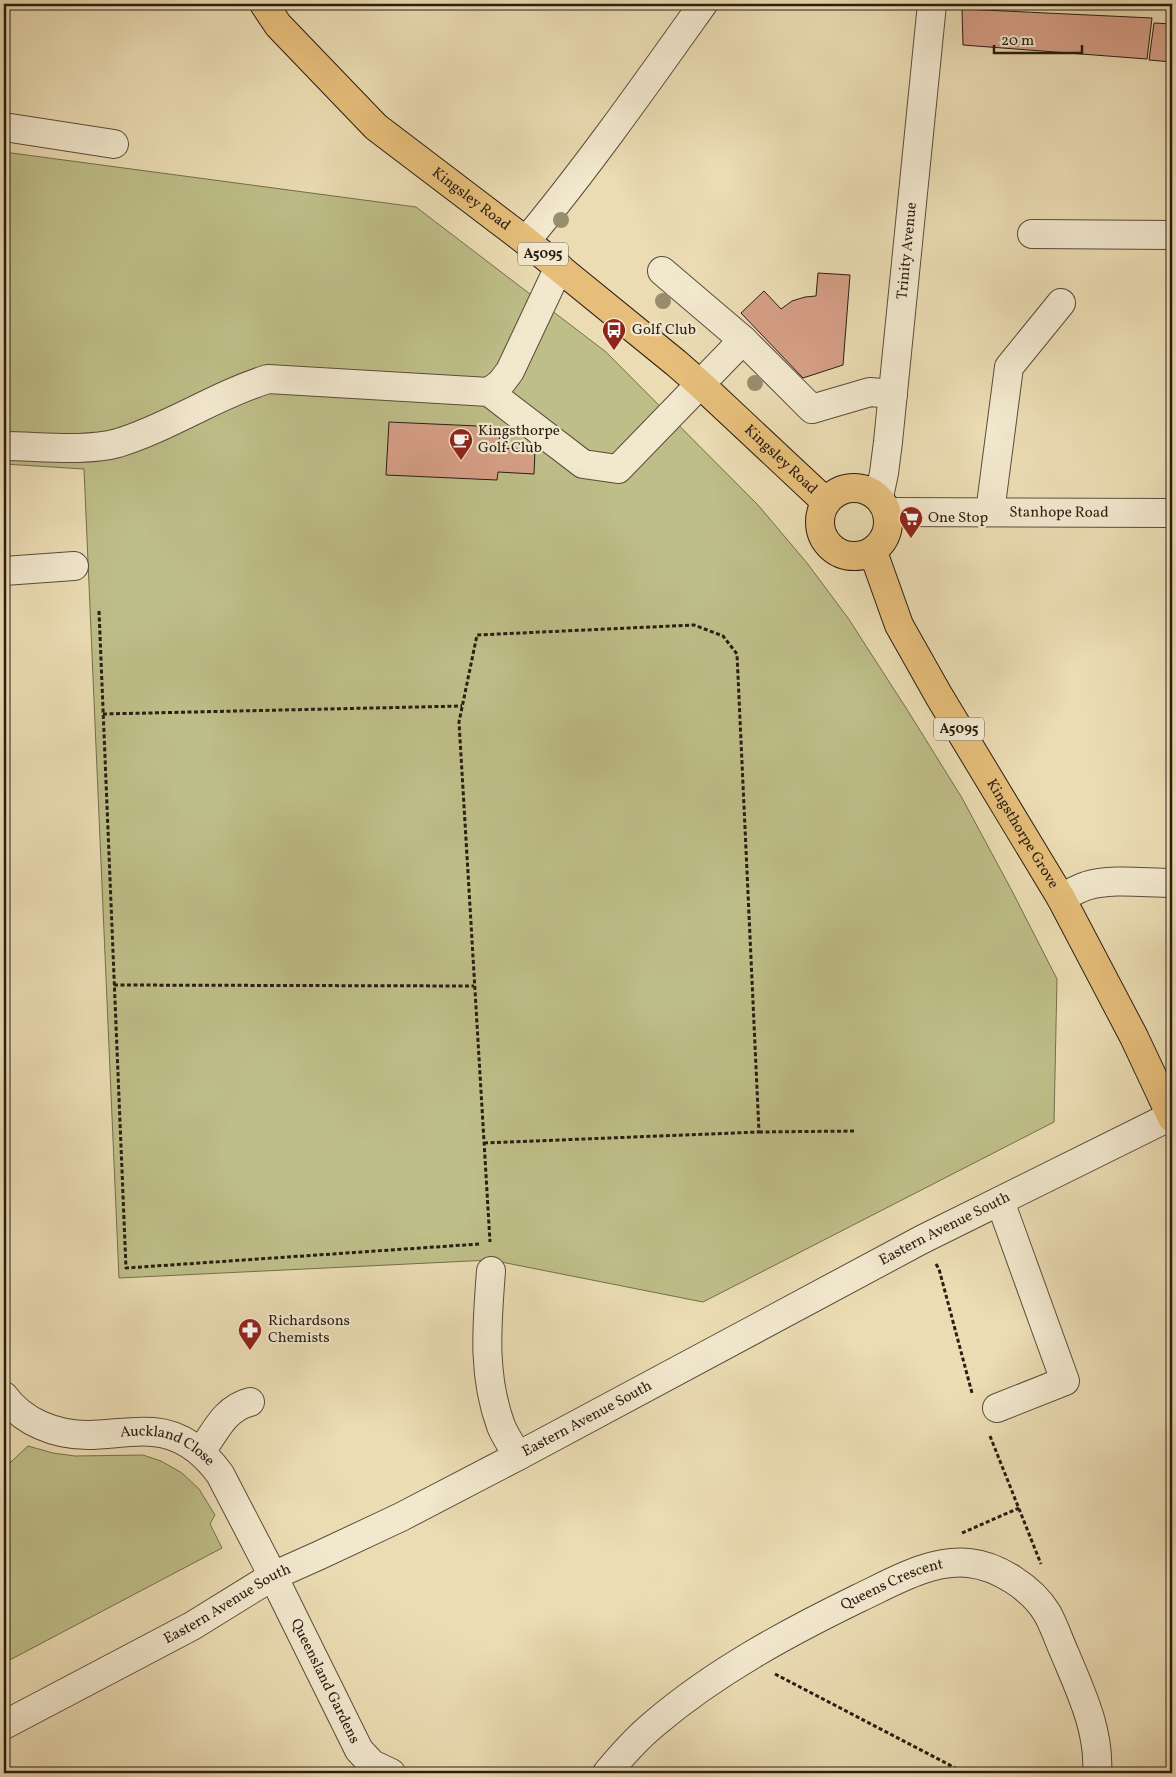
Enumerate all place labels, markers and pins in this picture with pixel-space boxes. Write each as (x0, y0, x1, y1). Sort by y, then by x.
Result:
bus stop icon: Golf Club (601, 317, 627, 351)
place label: Golf Club (632, 320, 696, 341)
place label: Kingsthorpe Golf Club (478, 421, 560, 459)
cafe icon: Kingsthorpe Golf Club (448, 427, 474, 461)
supermarket icon: One Stop (898, 505, 924, 539)
place label: One Stop (928, 508, 988, 529)
place label: Richardsons Chemists (268, 1311, 350, 1349)
pharmacy icon: Richardsons Chemists (237, 1317, 263, 1351)

